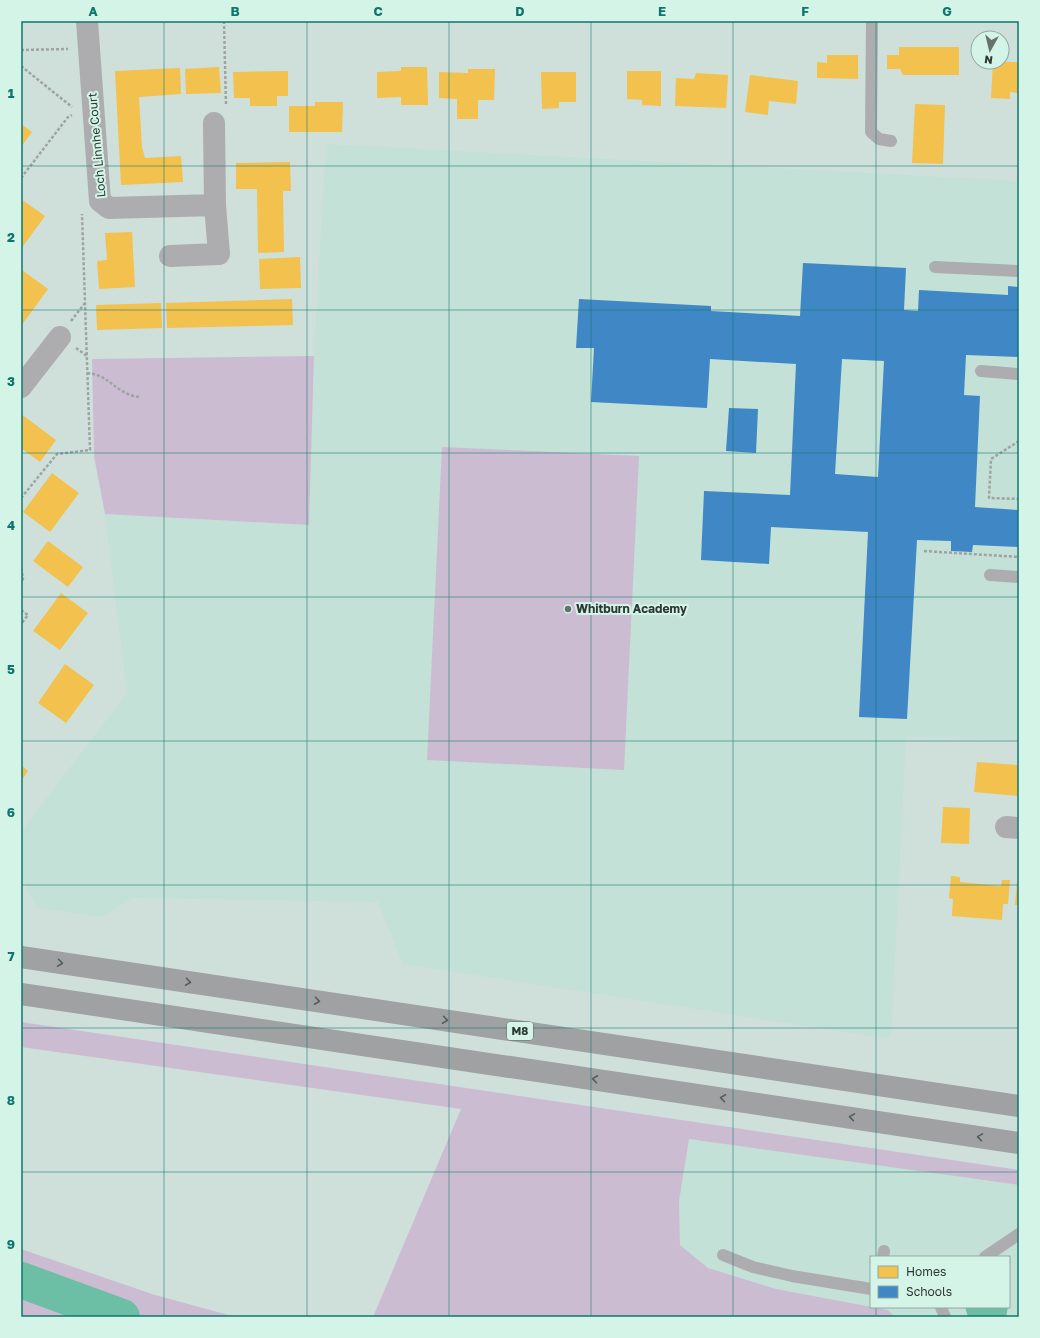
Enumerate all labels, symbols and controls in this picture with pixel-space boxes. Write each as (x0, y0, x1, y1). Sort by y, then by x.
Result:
text: A (88, 3, 98, 19)
text: B (230, 3, 240, 19)
text: C (373, 3, 383, 19)
text: D (515, 3, 525, 19)
text: E (658, 3, 666, 19)
text: F (801, 3, 809, 19)
text: G (942, 3, 952, 19)
north arrow (970, 30, 1010, 70)
text: N (983, 53, 994, 67)
text: 1 (8, 85, 15, 101)
street label: Loch Linnhe Court (84, 92, 109, 198)
text: 2 (7, 229, 15, 245)
text: 3 (7, 373, 15, 389)
text: 4 (7, 517, 15, 533)
place label: Whitburn Academy (576, 601, 688, 616)
marker: Whitburn Academy (563, 604, 573, 614)
text: 5 (7, 661, 15, 677)
text: 6 (7, 804, 15, 820)
text: 7 (7, 948, 15, 964)
one-way arrow (56, 958, 63, 967)
one-way arrow (185, 977, 191, 986)
one-way arrow (314, 996, 320, 1005)
one-way arrow (442, 1015, 448, 1024)
road number: M8 (507, 1022, 533, 1040)
one-way arrow (592, 1075, 598, 1084)
text: 8 (7, 1092, 15, 1108)
one-way arrow (720, 1094, 726, 1103)
one-way arrow (849, 1113, 855, 1122)
one-way arrow (977, 1133, 984, 1142)
text: 9 (7, 1236, 15, 1252)
legend (870, 1256, 1010, 1308)
text: Homes (906, 1264, 946, 1279)
text: Schools (906, 1284, 952, 1299)

